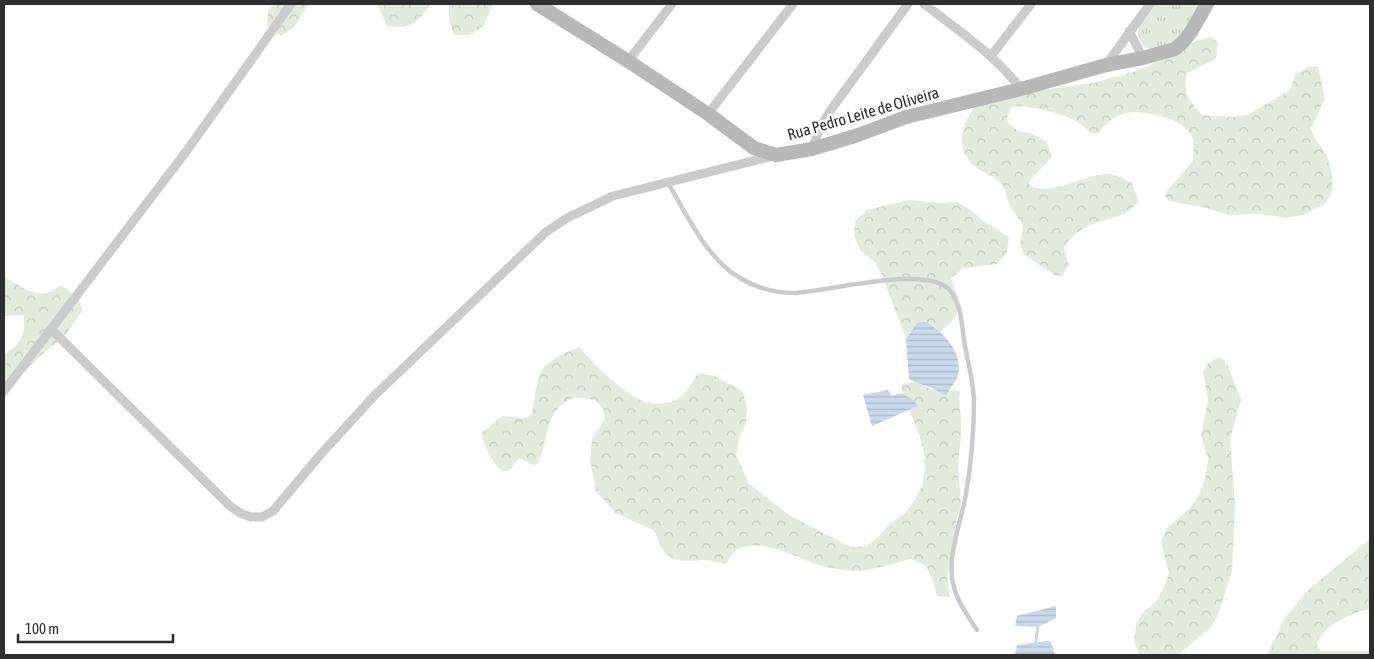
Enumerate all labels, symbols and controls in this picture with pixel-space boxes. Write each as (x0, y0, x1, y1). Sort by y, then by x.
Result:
street label: Rua Pedro Leite de Oliveira (785, 83, 941, 143)
scale bar (18, 612, 172, 644)
text: 100 m (25, 620, 59, 637)

